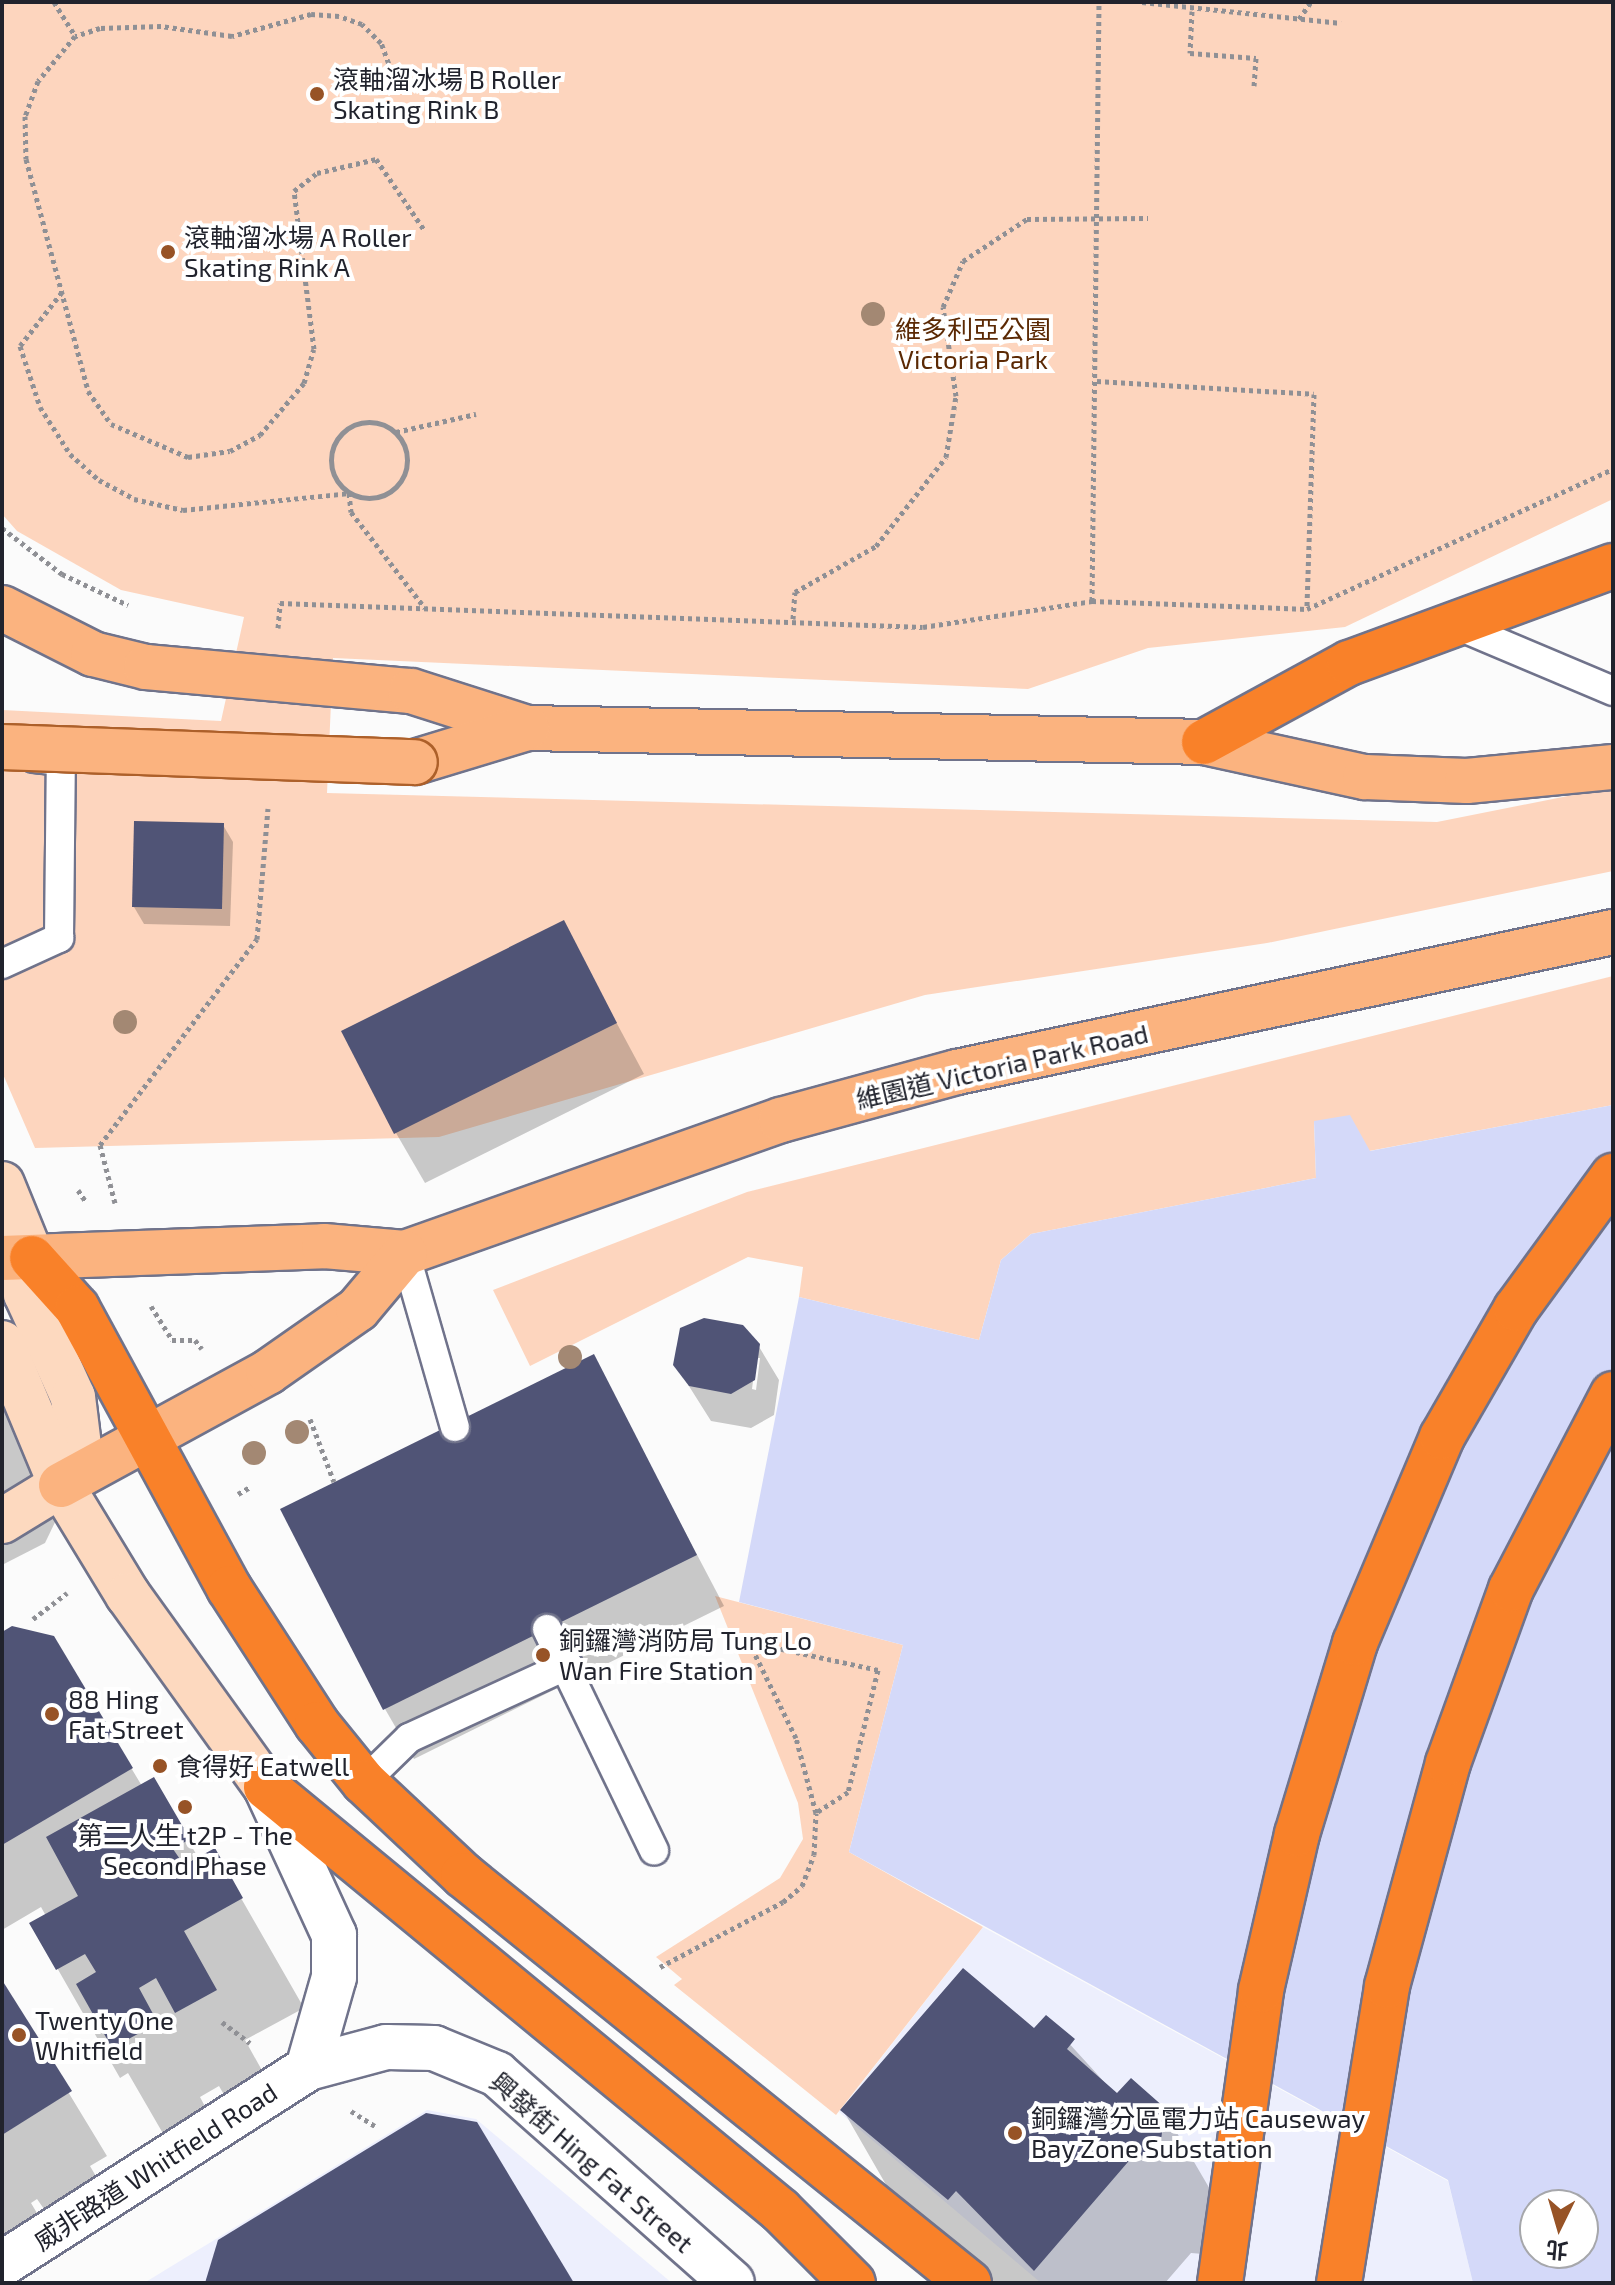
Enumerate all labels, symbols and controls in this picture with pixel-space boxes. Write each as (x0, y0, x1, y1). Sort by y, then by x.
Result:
place label: 滾軸溜冰場 B Roller Skating Rink B (333, 63, 561, 124)
marker: 滾軸溜冰場 B Roller Skating Rink B (308, 85, 326, 103)
place label: 滾軸溜冰場 A Roller Skating Rink A (184, 221, 412, 282)
marker: 滾軸溜冰場 A Roller Skating Rink A (159, 243, 177, 261)
park label: 維多利亞公園 Victoria Park (895, 313, 1051, 374)
street label: 維園道 Victoria Park Road (853, 1017, 1151, 1115)
place label: 銅鑼灣消防局 Tung Lo Wan Fire Station (559, 1624, 812, 1686)
marker: 銅鑼灣消防局 Tung Lo Wan Fire Station (534, 1646, 552, 1664)
place label: 88 Hing Fat Street (68, 1683, 184, 1744)
marker: 88 Hing Fat Street (43, 1705, 61, 1723)
place label: 食得好 Eatwell (176, 1750, 349, 1782)
marker: 食得好 Eatwell (151, 1757, 169, 1775)
marker: 第二人生 t2P - The Second Phase (176, 1798, 194, 1816)
place label: 第二人生 t2P - The Second Phase (76, 1819, 294, 1880)
place label: Twenty One Whitfield (35, 2004, 175, 2066)
marker: Twenty One Whitfield (10, 2026, 28, 2044)
street label: 興發街 Hing Fat Street (484, 2065, 700, 2259)
street label: 威非路道 Whitfield Road (27, 2076, 283, 2256)
place label: 銅鑼灣分區電力站 Causeway Bay Zone Substation (1031, 2102, 1365, 2164)
marker: 銅鑼灣分區電力站 Causeway Bay Zone Substation (1006, 2124, 1024, 2142)
north arrow (1519, 2189, 1599, 2269)
text: 北 (1545, 2237, 1569, 2265)

